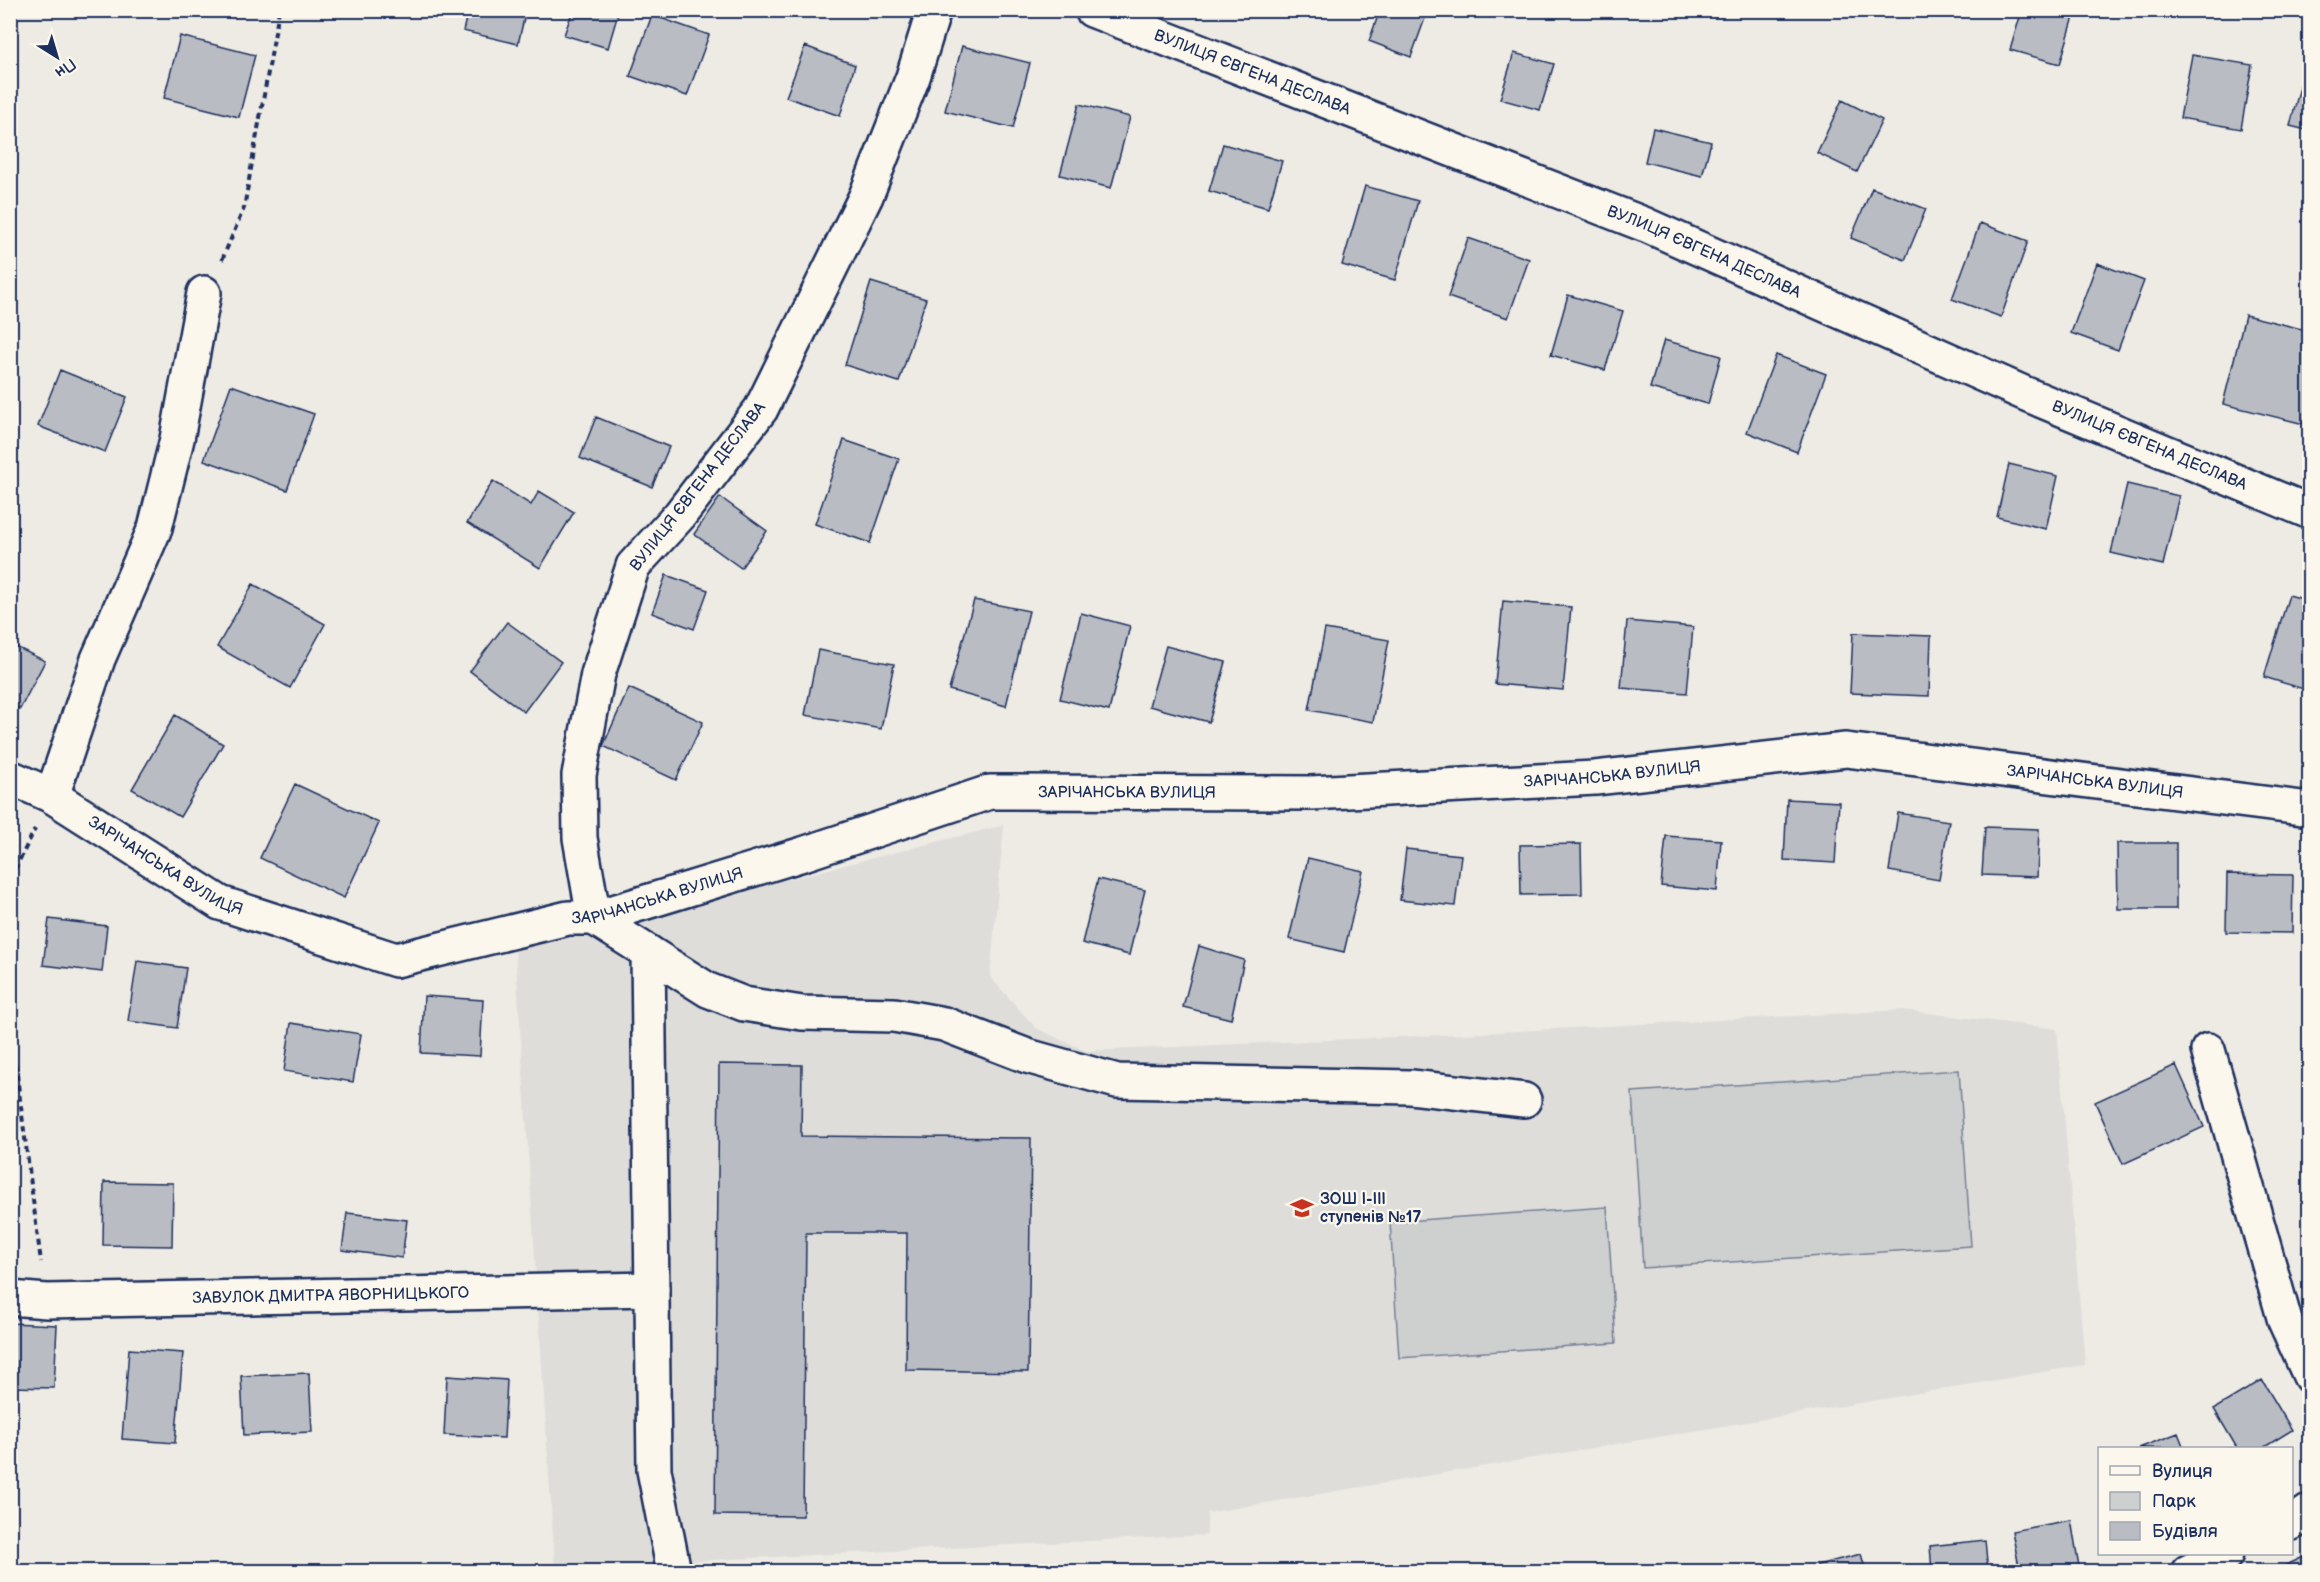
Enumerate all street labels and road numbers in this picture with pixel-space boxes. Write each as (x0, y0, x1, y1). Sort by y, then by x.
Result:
street label: ВУЛИЦЯ ЄВГЕНА ДЕСЛАВА (1151, 26, 1354, 119)
street label: ВУЛИЦЯ ЄВГЕНА ДЕСЛАВА (1605, 201, 1804, 302)
street label: ВУЛИЦЯ ЄВГЕНА ДЕСЛАВА (2049, 396, 2250, 494)
street label: ВУЛИЦЯ ЄВГЕНА ДЕСЛАВА (626, 399, 770, 575)
street label: ЗАРІЧАНСЬКА ВУЛИЦЯ (1523, 757, 1702, 791)
street label: ЗАРІЧАНСЬКА ВУЛИЦЯ (2006, 761, 2185, 802)
street label: ЗАРІЧАНСЬКА ВУЛИЦЯ (1038, 783, 1216, 802)
street label: ЗАРІЧАНСЬКА ВУЛИЦЯ (85, 812, 245, 919)
street label: ЗАРІЧАНСЬКА ВУЛИЦЯ (572, 863, 746, 928)
street label: ЗАВУЛОК ДМИТРА ЯВОРНИЦЬКОГО (192, 1283, 470, 1308)

